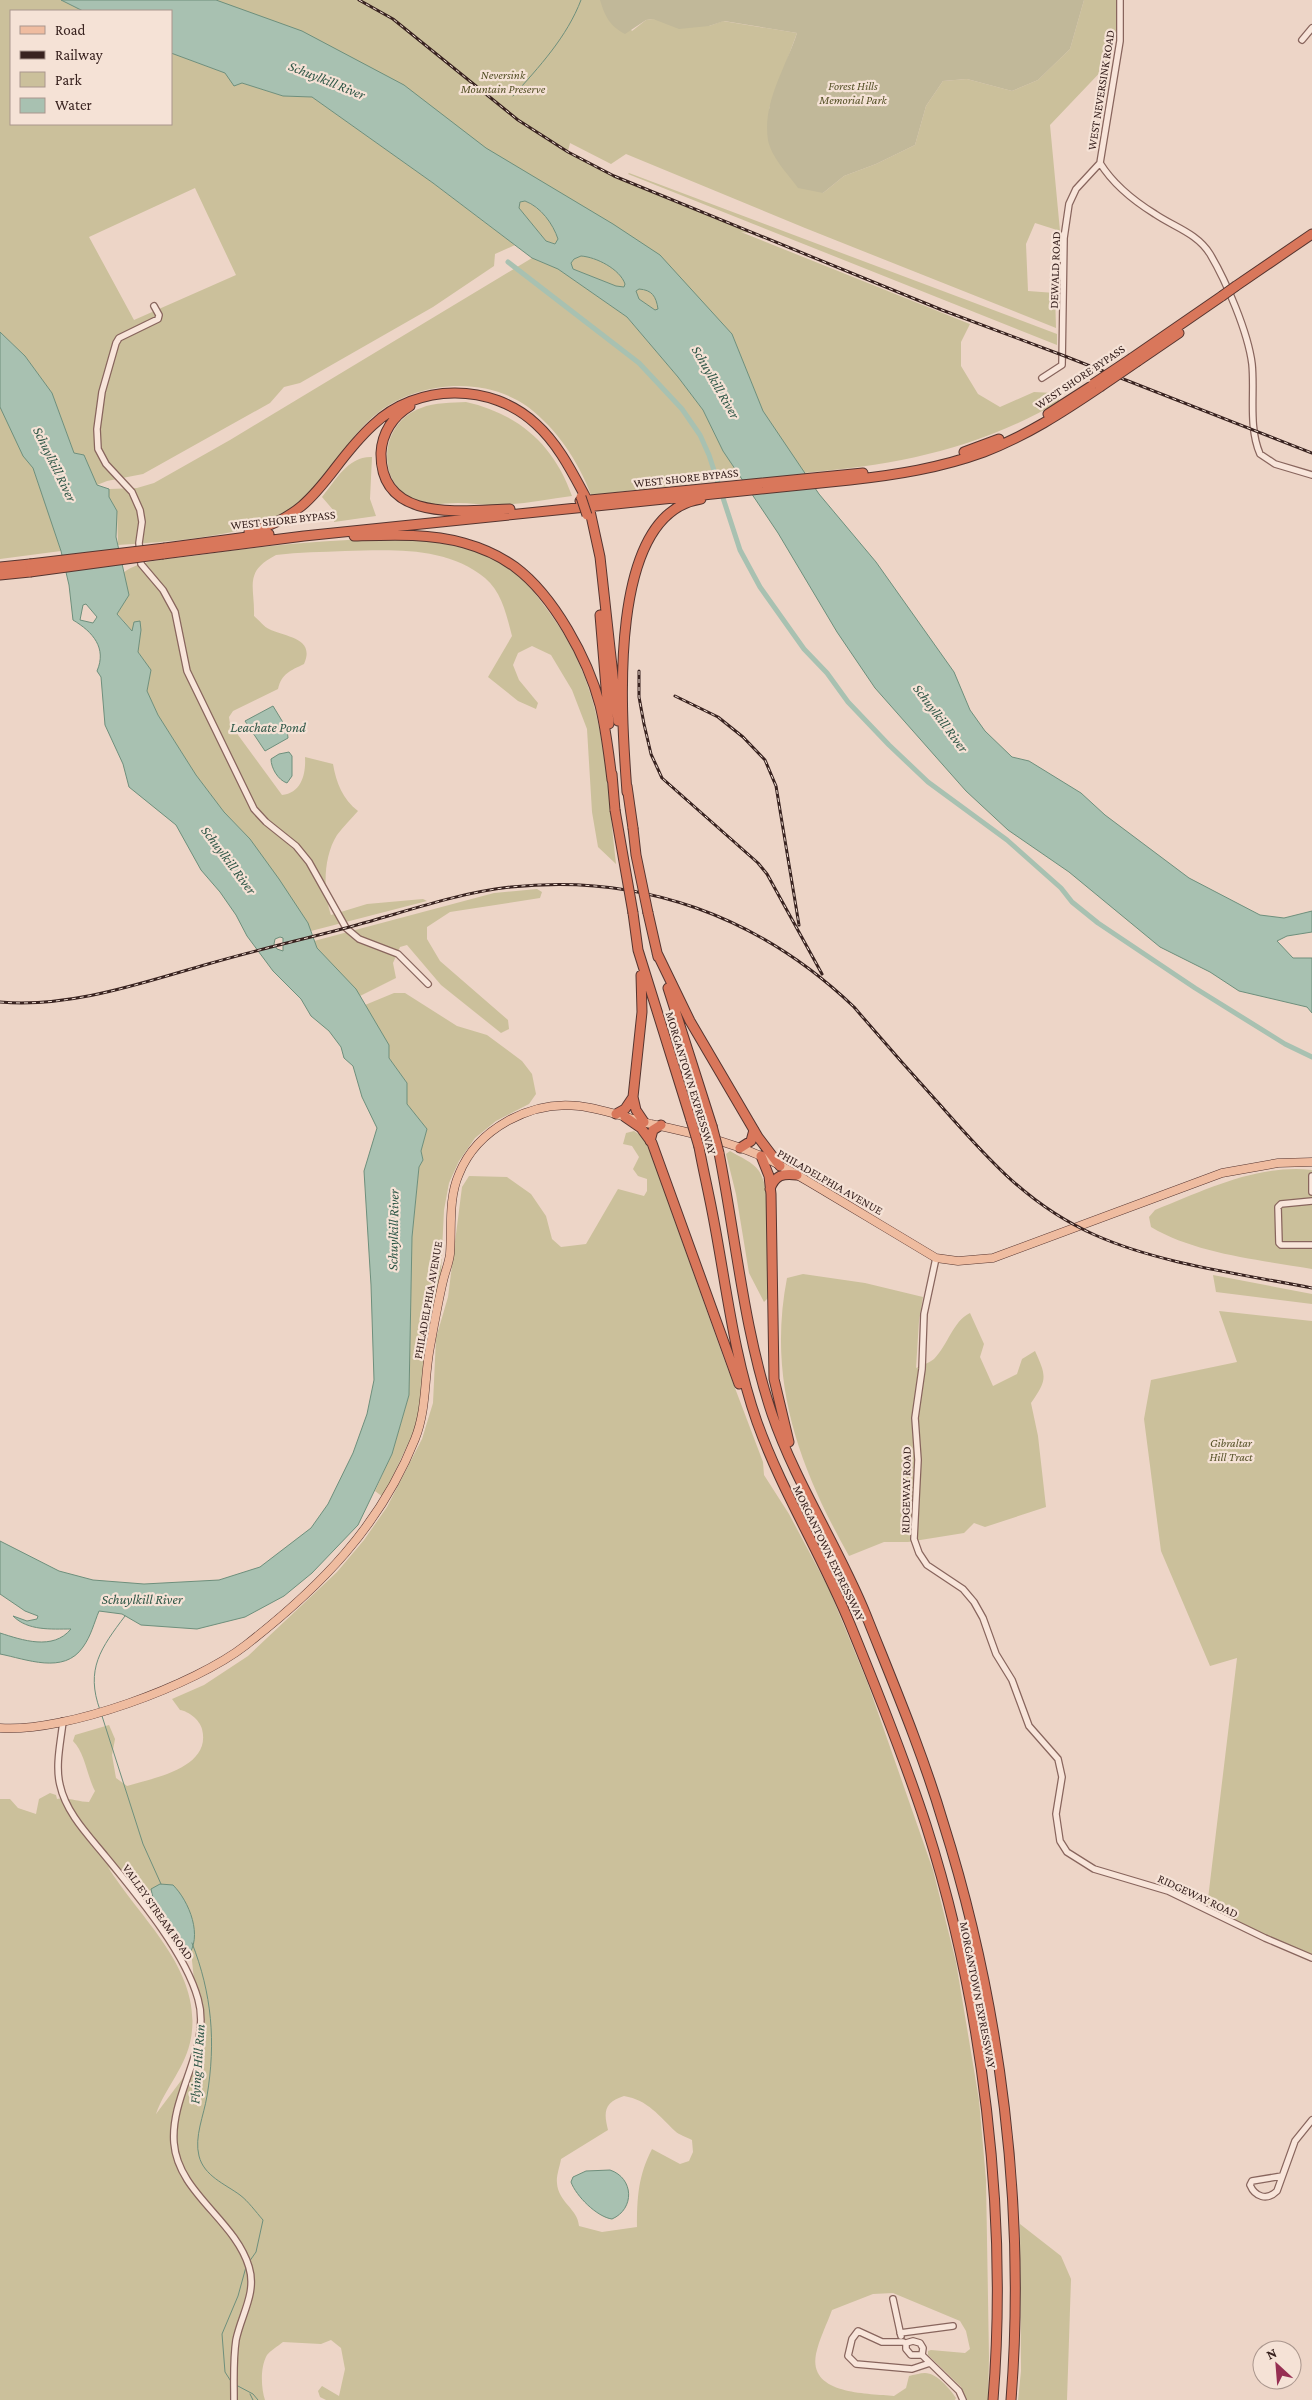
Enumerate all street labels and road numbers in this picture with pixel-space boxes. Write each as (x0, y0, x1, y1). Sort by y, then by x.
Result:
street label: WEST NEVERSINK ROAD (1085, 29, 1117, 151)
street label: DEWALD ROAD (1047, 231, 1063, 309)
street label: WEST SHORE BYPASS (1032, 342, 1128, 412)
street label: WEST SHORE BYPASS (633, 465, 739, 490)
street label: WEST SHORE BYPASS (230, 507, 336, 532)
street label: MORGANTOWN EXPRESSWAY (663, 1010, 720, 1157)
street label: PHILADELPHIA AVENUE (775, 1146, 886, 1218)
street label: PHILADELPHIA AVENUE (411, 1239, 445, 1360)
street label: RIDGEWAY ROAD (898, 1446, 914, 1534)
street label: MORGANTOWN EXPRESSWAY (790, 1483, 868, 1624)
street label: VALLEY STREAM ROAD (120, 1861, 196, 1963)
street label: RIDGEWAY ROAD (1156, 1871, 1240, 1921)
street label: MORGANTOWN EXPRESSWAY (957, 1921, 999, 2070)

